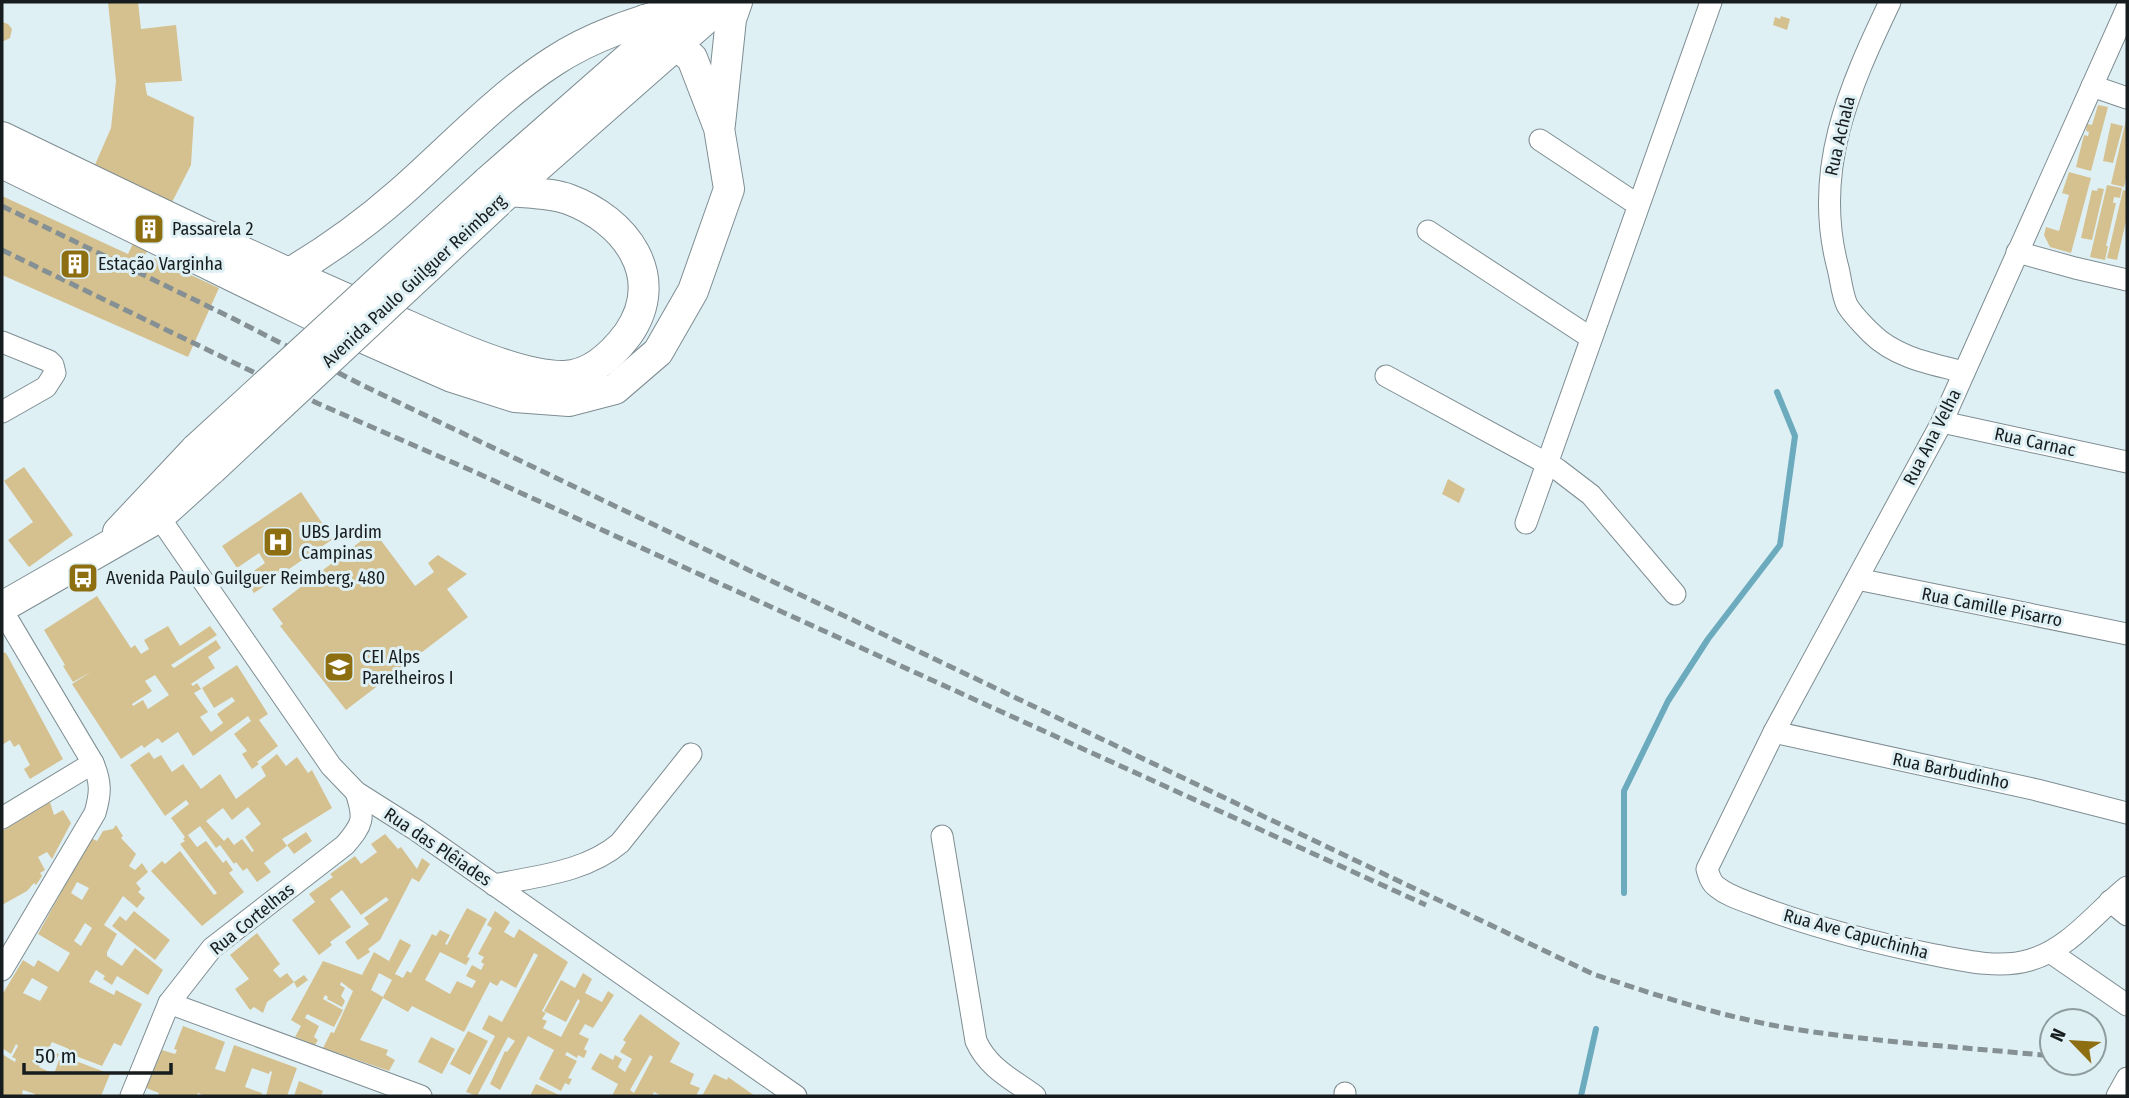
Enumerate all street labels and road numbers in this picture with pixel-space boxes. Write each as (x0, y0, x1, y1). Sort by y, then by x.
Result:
street label: Rua Achala (1820, 94, 1860, 178)
street label: Avenida Paulo Guilguer Reimberg (317, 189, 511, 372)
street label: Rua Ana Velha (1898, 385, 1966, 489)
street label: Rua Carnac (1992, 423, 2078, 461)
street label: Rua Camille Pisarro (1920, 583, 2064, 631)
street label: Rua Barbudinho (1891, 748, 2011, 794)
street label: Rua das Plêiades (380, 803, 496, 891)
street label: Rua Cortelhas (205, 878, 299, 960)
street label: Rua Ave Capuchinha (1781, 904, 1931, 964)

